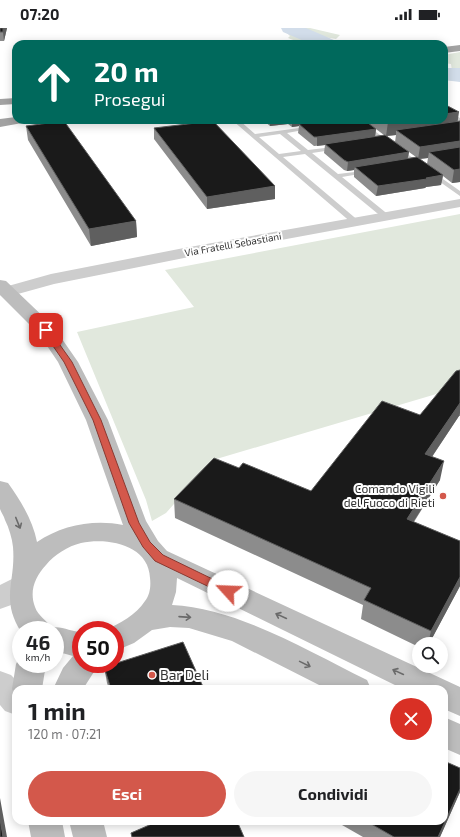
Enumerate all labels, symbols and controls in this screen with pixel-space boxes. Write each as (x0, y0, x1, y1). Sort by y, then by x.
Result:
text: 07:20 (20, 5, 59, 23)
text: 20 m (94, 54, 159, 88)
icon: ahead (28, 56, 80, 108)
text: Prosegui (94, 88, 165, 110)
street label: Via Fratelli Sebastiani (184, 230, 282, 258)
pin (29, 313, 63, 347)
icon: arrive (35, 319, 57, 341)
place label: Comando Vigili del Fuoco di Rieti (344, 481, 435, 509)
marker: Comando Vigili del Fuoco di Rieti (438, 491, 448, 501)
one-way arrow (14, 517, 22, 529)
position arrow (207, 570, 249, 612)
one-way arrow (275, 612, 287, 619)
one-way arrow (178, 614, 191, 621)
speed limit sign: 50 (72, 621, 124, 673)
text: 46 (26, 630, 50, 654)
map controls (412, 637, 448, 673)
button: search (412, 637, 448, 673)
text: km/h (26, 651, 50, 663)
one-way arrow (299, 660, 311, 668)
place label: Bar Deli (160, 666, 209, 683)
one-way arrow (393, 668, 405, 675)
marker: Bar Deli (147, 670, 157, 680)
text: 1 min (28, 696, 86, 725)
button: close (390, 698, 432, 740)
text: 120 m · 07:21 (28, 726, 102, 742)
button: Esci (28, 771, 226, 817)
button: Condividi (234, 771, 432, 817)

